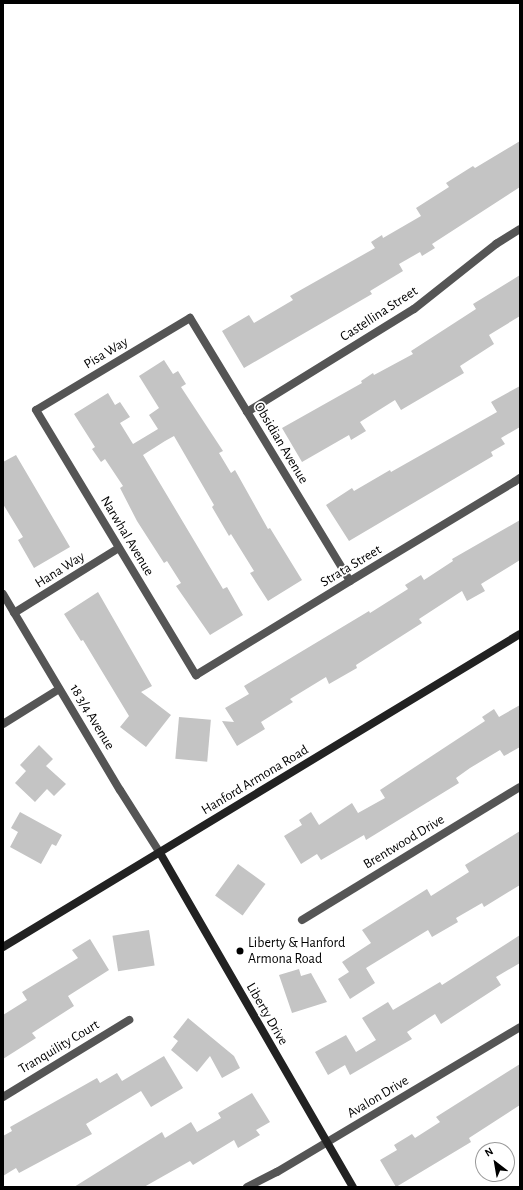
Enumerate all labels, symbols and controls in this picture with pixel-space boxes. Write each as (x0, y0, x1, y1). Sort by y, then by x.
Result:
street label: Castellina Street (337, 283, 421, 345)
street label: Pisa Way (81, 333, 131, 373)
street label: Obsidian Avenue (250, 399, 312, 487)
street label: Narwhal Avenue (97, 493, 157, 579)
street label: Strata Street (317, 541, 385, 591)
street label: Hana Way (32, 548, 88, 592)
street label: 18 3/4 Avenue (66, 681, 118, 753)
street label: Hanford Armona Road (198, 741, 312, 819)
street label: Brentwood Drive (360, 811, 448, 873)
place label: Liberty & Hanford Armona Road (248, 935, 345, 968)
marker: Liberty & Hanford Armona Road (235, 946, 245, 956)
street label: Liberty Drive (242, 980, 292, 1048)
street label: Tranquility Court (16, 1016, 102, 1078)
street label: Avalon Drive (344, 1072, 412, 1122)
north arrow (475, 1142, 515, 1182)
text: N (483, 1145, 495, 1159)

